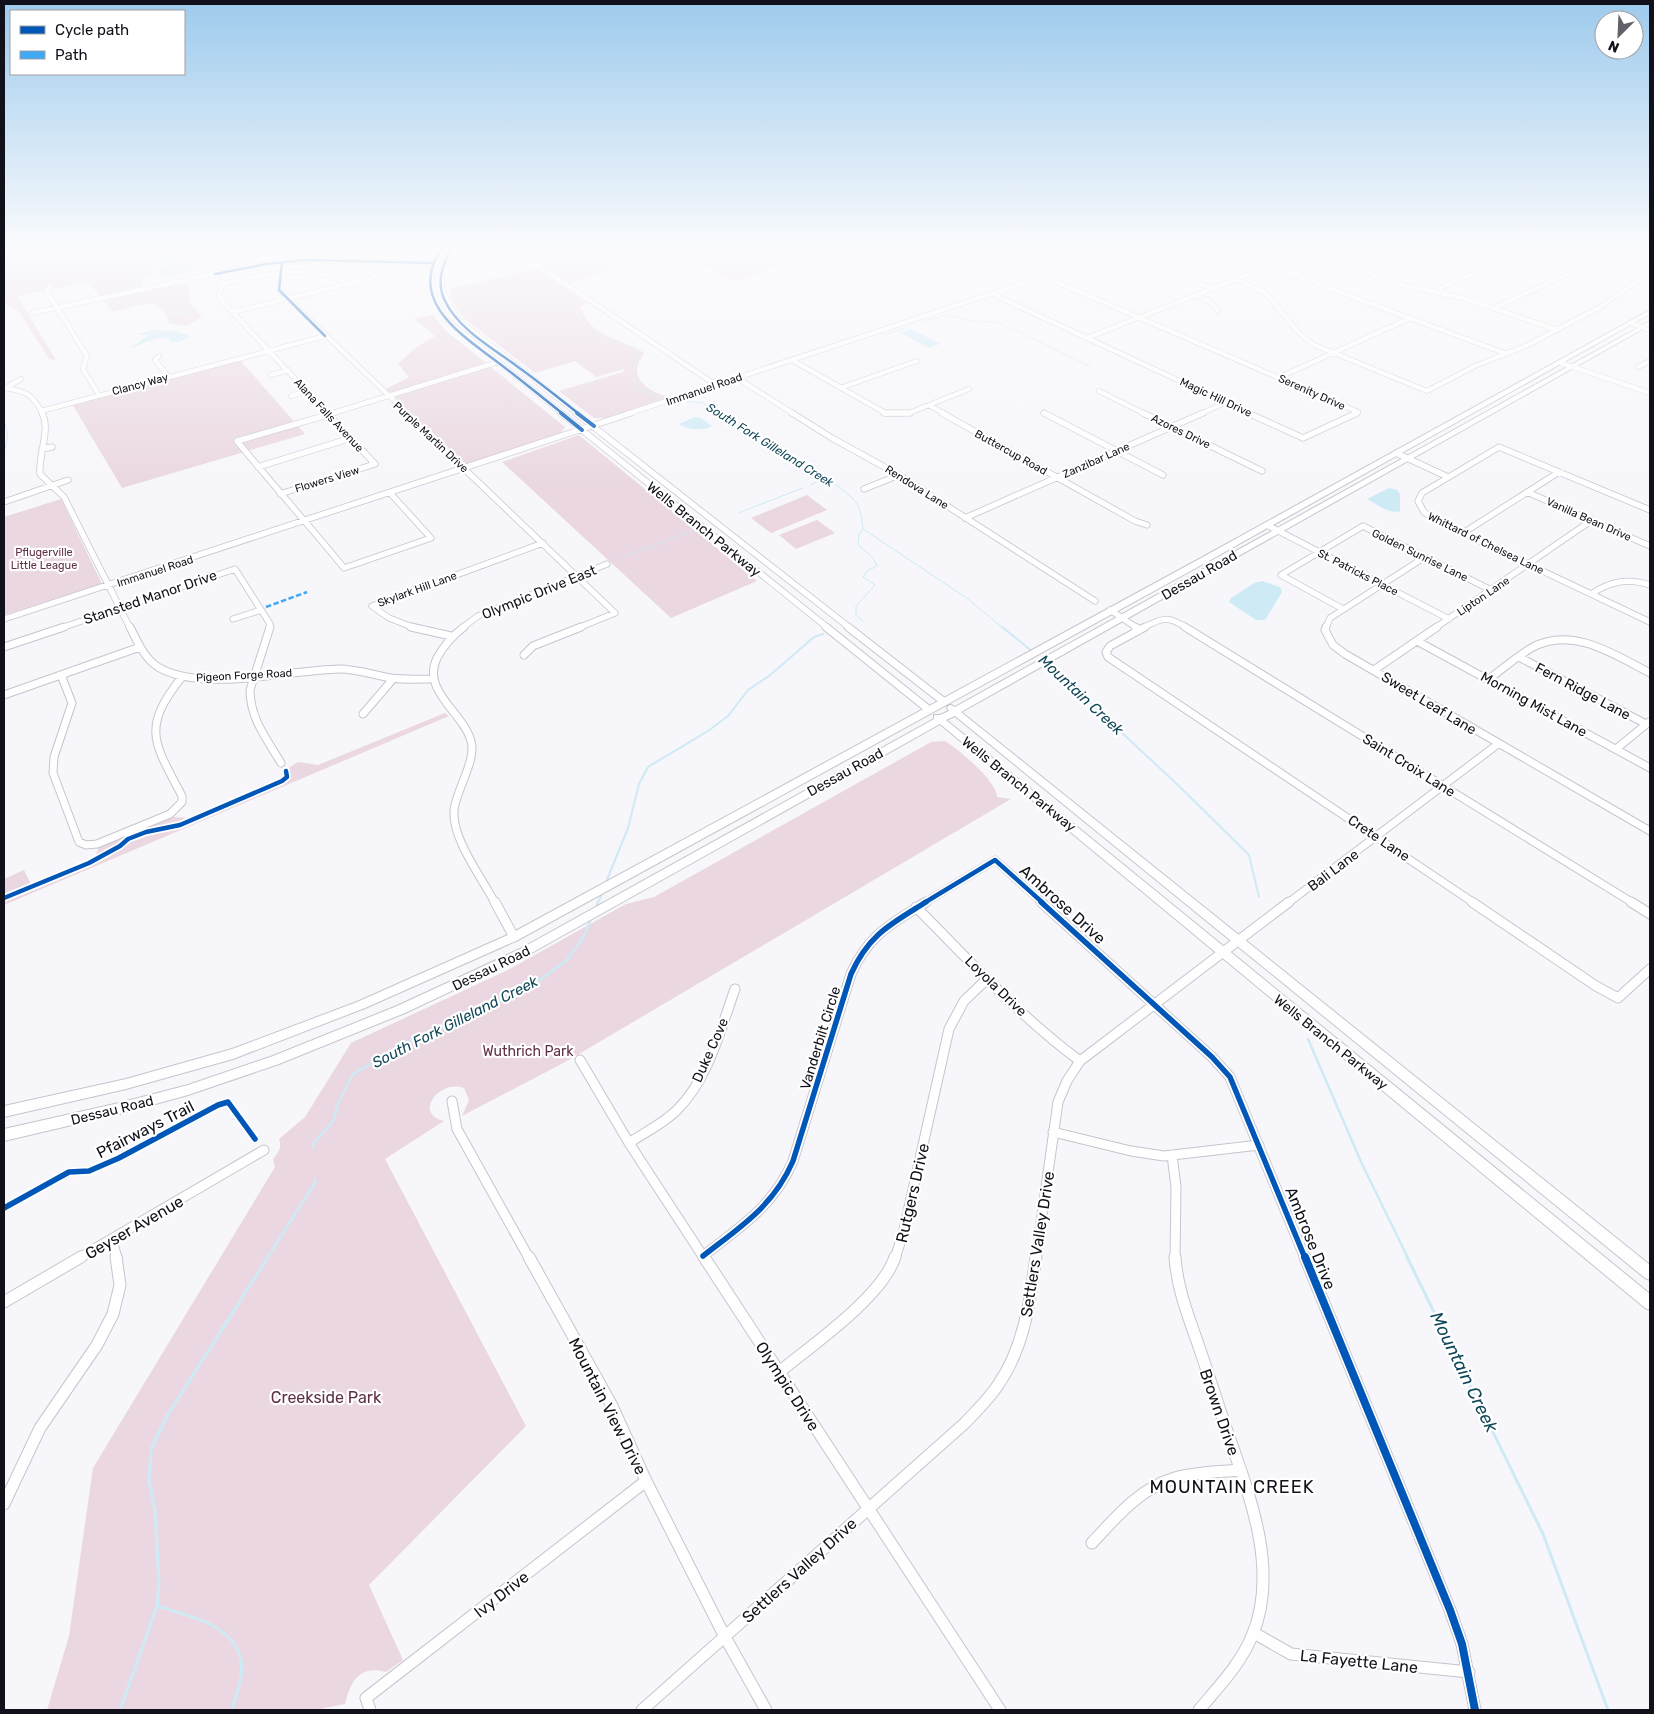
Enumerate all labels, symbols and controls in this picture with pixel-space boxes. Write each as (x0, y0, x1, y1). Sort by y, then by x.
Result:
legend (10, 10, 185, 75)
north arrow (1594, 10, 1644, 60)
text: Cycle path (55, 21, 129, 39)
text: N (1606, 37, 1622, 56)
text: Path (55, 46, 88, 64)
street label: Immanuel Road (664, 370, 744, 409)
street label: Clancy Way (111, 371, 170, 398)
street label: Serenity Drive (1276, 372, 1347, 413)
street label: Magic Hill Drive (1178, 375, 1254, 420)
street label: Alana Falls Avenue (291, 376, 366, 455)
street label: Purple Martin Drive (390, 399, 471, 475)
water label: South Fork Gilleland Creek (704, 400, 837, 490)
street label: Azores Drive (1149, 412, 1212, 451)
street label: Buttercup Road (972, 427, 1049, 478)
street label: Zanzibar Lane (1061, 440, 1132, 481)
street label: Flowers View (293, 463, 361, 495)
street label: Rendova Lane (883, 463, 951, 512)
street label: Wells Branch Parkway (643, 478, 764, 581)
street label: Vanilla Bean Drive (1544, 495, 1633, 544)
street label: Whittard of Chelsea Lane (1426, 510, 1546, 577)
street label: Golden Sunrise Lane (1370, 527, 1470, 584)
park label: Pflugerville Little League (11, 546, 77, 572)
street label: Dessau Road (1158, 547, 1240, 604)
street label: St. Patricks Place (1315, 547, 1400, 598)
street label: Immanuel Road (115, 553, 195, 590)
street label: Olympic Drive East (479, 562, 599, 623)
street label: Stansted Manor Drive (81, 567, 219, 628)
street label: Skylark Hill Lane (376, 569, 459, 610)
street label: Lipton Lane (1455, 574, 1512, 619)
water label: Mountain Creek (1035, 651, 1127, 739)
street label: Fern Ridge Lane (1532, 659, 1633, 724)
street label: Pigeon Forge Road (196, 666, 292, 685)
street label: Sweet Leaf Lane (1378, 668, 1480, 739)
street label: Morning Mist Lane (1478, 668, 1590, 741)
street label: Saint Croix Lane (1359, 730, 1458, 801)
street label: Wells Branch Parkway (958, 733, 1079, 836)
street label: Dessau Road (804, 745, 886, 800)
street label: Crete Lane (1345, 812, 1413, 865)
street label: Bali Lane (1305, 846, 1362, 895)
street label: Ambrose Drive (1016, 861, 1110, 948)
street label: Dessau Road (450, 942, 533, 995)
street label: Loyola Drive (961, 953, 1030, 1020)
water label: South Fork Gilleland Creek (369, 972, 541, 1072)
street label: Vanderbilt Circle (797, 984, 844, 1092)
street label: Wells Branch Parkway (1270, 991, 1391, 1094)
street label: Duke Cove (689, 1015, 732, 1085)
park label: Wuthrich Park (482, 1043, 574, 1060)
street label: Dessau Road (69, 1092, 155, 1129)
street label: Pfairways Trail (93, 1097, 197, 1162)
street label: Rutgers Drive (892, 1141, 933, 1245)
street label: Settlers Valley Drive (1017, 1170, 1058, 1318)
street label: Ambrose Drive (1281, 1184, 1340, 1292)
street label: Geyser Avenue (82, 1192, 187, 1263)
water label: Mountain Creek (1425, 1308, 1503, 1437)
street label: Mountain View Drive (565, 1335, 650, 1478)
street label: Olympic Drive (752, 1338, 823, 1434)
street label: Brown Drive (1196, 1366, 1243, 1458)
park label: Creekside Park (271, 1388, 382, 1407)
district label: MOUNTAIN CREEK (1149, 1476, 1315, 1498)
street label: Settlers Valley Drive (738, 1514, 861, 1627)
street label: Ivy Drive (470, 1567, 532, 1622)
street label: La Fayette Lane (1299, 1646, 1419, 1677)

